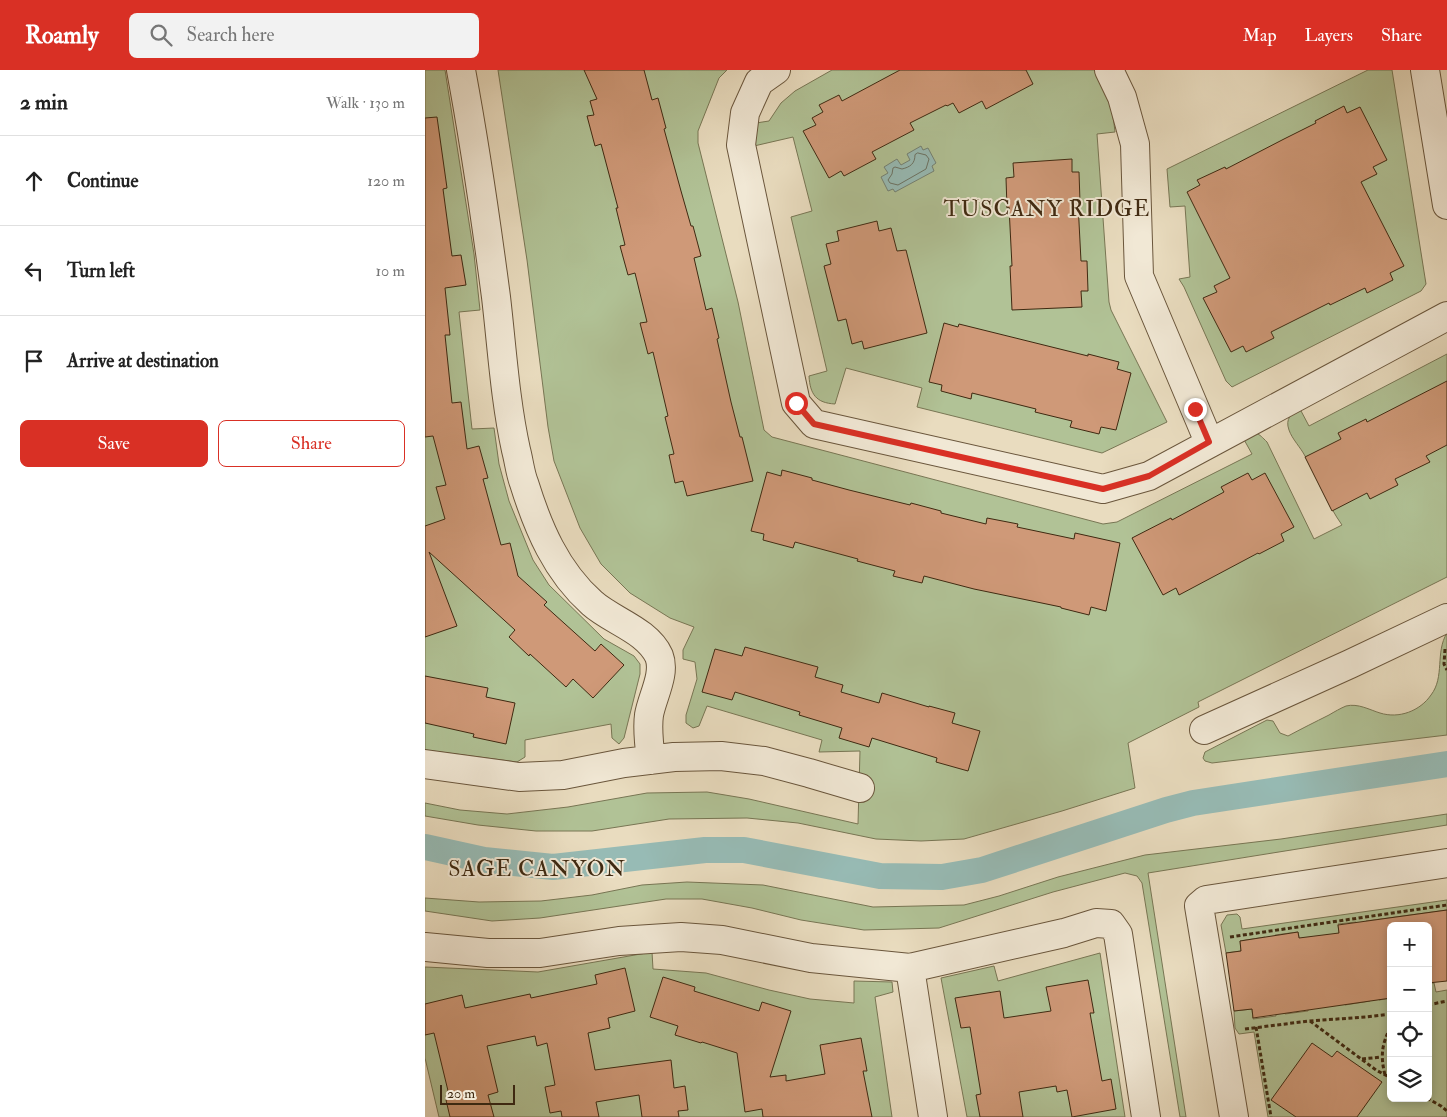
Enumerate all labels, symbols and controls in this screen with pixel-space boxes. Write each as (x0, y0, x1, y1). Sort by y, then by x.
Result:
search box (129, 13, 479, 58)
text: Roamly (25, 20, 99, 51)
icon: search (147, 21, 175, 49)
text: Search here (187, 23, 274, 47)
text: Map (1243, 24, 1277, 47)
text: Layers (1305, 24, 1353, 47)
text: Share (1381, 24, 1422, 47)
text: 2 min (20, 89, 68, 116)
text: Walk · 130 m (326, 93, 405, 113)
icon: ahead (20, 167, 48, 195)
text: Continue (67, 169, 138, 193)
text: 120 m (367, 171, 405, 191)
district label: TUSCANY RIDGE (944, 195, 1150, 223)
icon: left (20, 257, 48, 285)
text: Turn left (67, 259, 135, 283)
text: 10 m (375, 261, 405, 281)
icon: arrive (20, 347, 48, 375)
text: Arrive at destination (67, 349, 219, 373)
route start (785, 392, 808, 415)
route end (1184, 398, 1207, 421)
button: Save (20, 420, 208, 467)
button: Share (218, 420, 405, 467)
district label: SAGE CANYON (448, 855, 626, 883)
map controls (1387, 922, 1432, 1102)
button: + (1387, 922, 1432, 967)
button: − (1387, 967, 1432, 1012)
button: locate (1387, 1012, 1432, 1057)
button: layers (1387, 1057, 1432, 1102)
scale bar (440, 1082, 515, 1105)
text: 20 m (447, 1085, 475, 1102)

